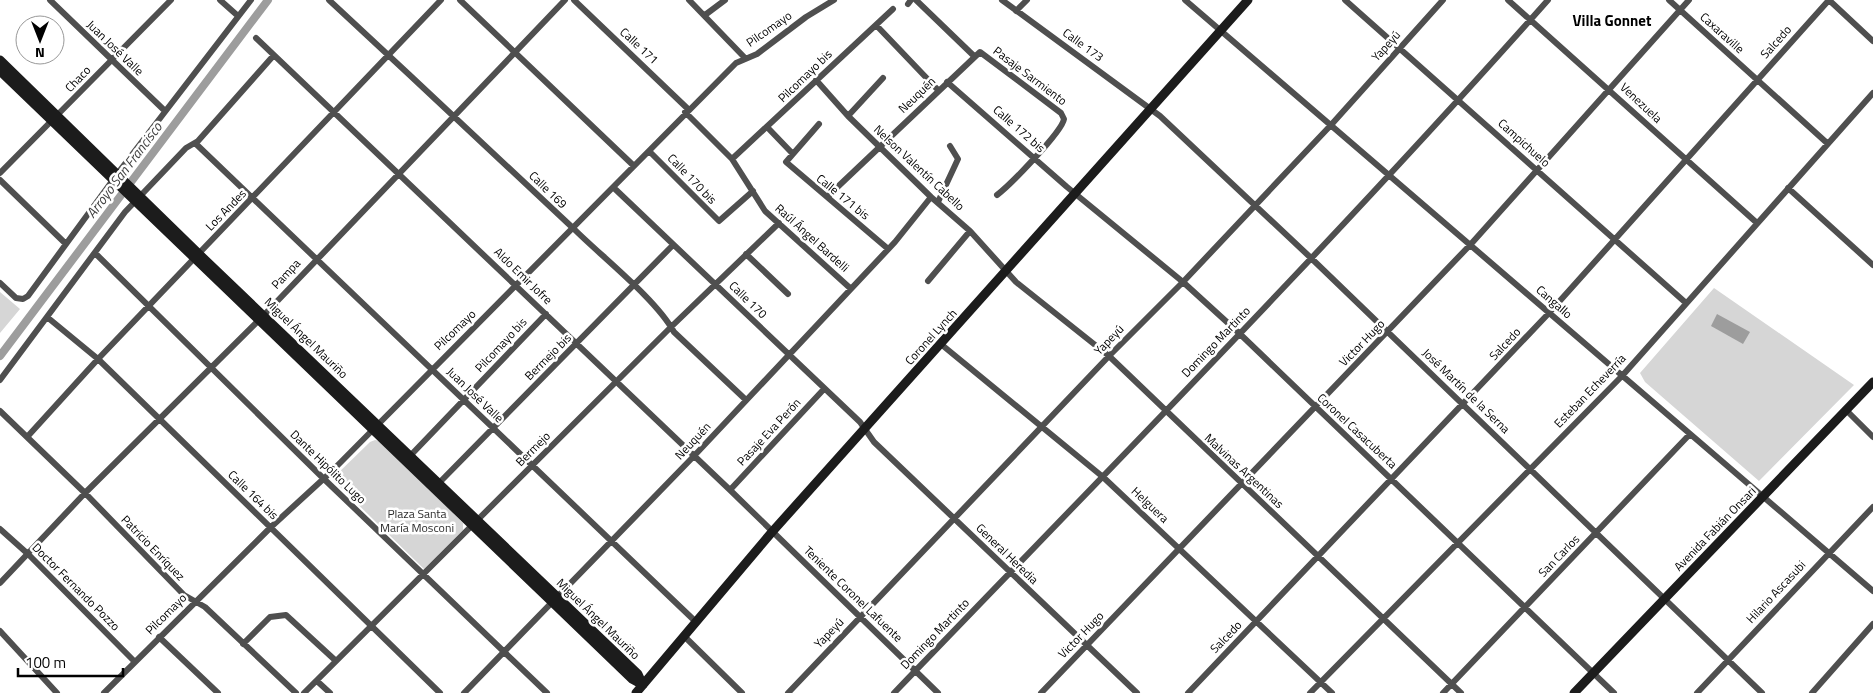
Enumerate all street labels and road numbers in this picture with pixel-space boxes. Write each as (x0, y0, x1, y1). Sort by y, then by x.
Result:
street label: Pilcomayo (742, 6, 795, 51)
street label: Caxaraville (1696, 7, 1749, 58)
street label: Juan José Valle (82, 15, 148, 80)
street label: Salcedo (1755, 21, 1796, 63)
street label: Calle 171 (616, 23, 663, 69)
street label: Calle 173 (1059, 23, 1108, 66)
street label: Yapeyú (1366, 26, 1405, 65)
street label: Pasaje Sarmiento (989, 41, 1071, 110)
street label: Pilcomayo bis (773, 44, 836, 107)
street label: Chaco (60, 61, 95, 96)
street label: Neuquén (894, 72, 940, 117)
street label: Venezuela (1616, 78, 1667, 127)
street label: Calle 172 bis (989, 100, 1050, 157)
street label: Campichuelo (1494, 114, 1555, 171)
street label: Nelson Valentín Cabello (870, 120, 969, 215)
street label: Calle 170 bis (663, 149, 722, 209)
street label: Calle 169 (525, 166, 572, 213)
street label: Calle 171 bis (812, 169, 875, 224)
street label: Los Andes (201, 184, 251, 235)
street label: Raúl Ángel Bardelli (771, 199, 854, 276)
street label: Aldo Emir Jofre (490, 243, 557, 309)
street label: Pampa (267, 254, 305, 293)
street label: Calle 170 (725, 276, 772, 323)
street label: Cangallo (1532, 280, 1577, 323)
street label: Miguel Ángel Mauriño (260, 293, 353, 383)
street label: Domingo Martinto (1177, 302, 1255, 381)
street label: Coronel Lynch (900, 304, 961, 369)
street label: Pilcomayo (429, 305, 480, 355)
street label: Pilcomayo bis (470, 313, 531, 376)
street label: Victor Hugo (1334, 315, 1389, 371)
street label: Yapeyú (1089, 320, 1128, 359)
street label: Salcedo (1484, 323, 1525, 364)
street label: Bermejo bis (520, 328, 576, 385)
street label: José Martín de la Serna (1418, 344, 1515, 438)
street label: Esteban Echeverría (1549, 349, 1630, 432)
street label: Juan José Valle (442, 362, 508, 427)
street label: Coronel Casacuberta (1313, 388, 1402, 473)
street label: Pasaje Eva Perón (732, 393, 805, 470)
street label: Neuquén (670, 417, 715, 464)
street label: Dante Hipólito Lugo (286, 425, 371, 508)
street label: Bermejo (511, 427, 554, 470)
street label: Malvinas Argentinas (1200, 429, 1289, 513)
street label: Calle 164 bis (224, 466, 283, 524)
street label: Helguera (1127, 482, 1174, 527)
street label: Avenida Fabián Onsari (1669, 482, 1760, 575)
street label: Patricio Enríquez (117, 510, 190, 585)
street label: General Heredia (972, 519, 1043, 589)
street label: San Carlos (1533, 530, 1584, 581)
street label: Doctor Fernando Pozzo (28, 538, 125, 635)
street label: Teniente Coronel Lafuente (799, 541, 907, 646)
street label: Hilario Ascasubi (1741, 556, 1810, 627)
street label: Miguel Ángel Mauriño (552, 574, 645, 664)
street label: Pilcomayo (141, 589, 191, 639)
street label: Domingo Martinto (896, 594, 974, 673)
street label: Victor Hugo (1053, 607, 1108, 663)
street label: Yapeyú (809, 613, 848, 652)
street label: Salcedo (1205, 616, 1246, 657)

